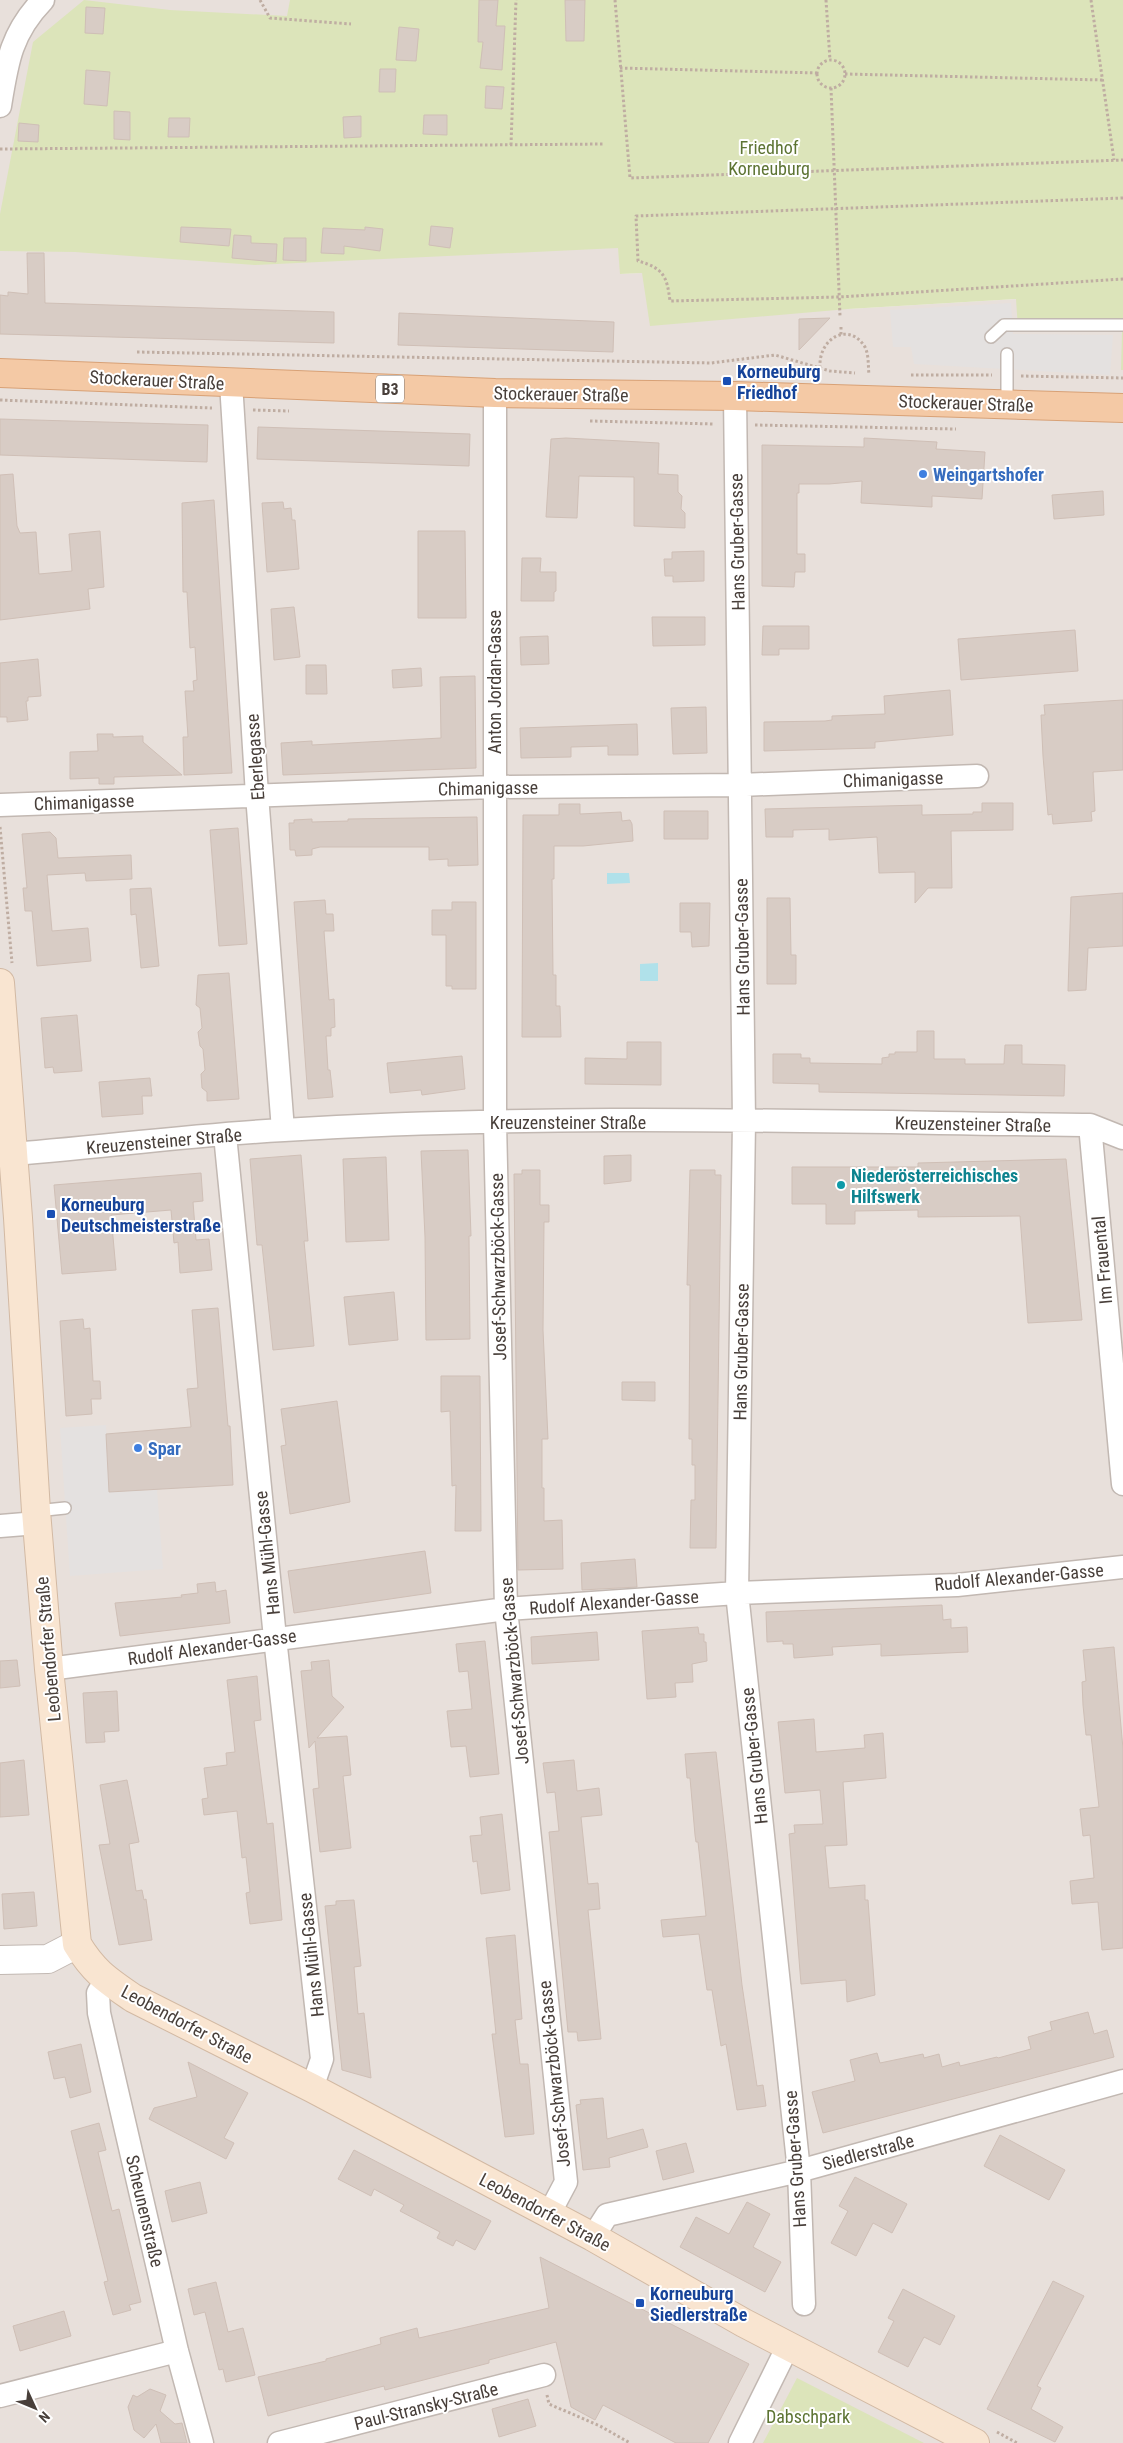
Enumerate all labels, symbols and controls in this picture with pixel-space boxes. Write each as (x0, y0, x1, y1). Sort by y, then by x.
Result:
park label: Friedhof Korneuburg (728, 137, 810, 179)
place label: Korneuburg Friedhof (737, 361, 821, 403)
street label: Stockerauer Straße (89, 366, 225, 394)
marker: Korneuburg Friedhof (721, 375, 733, 387)
road number: B3 (376, 376, 404, 402)
street label: Stockerauer Straße (493, 382, 629, 406)
street label: Stockerauer Straße (898, 390, 1034, 416)
place label: Weingartshofer (933, 464, 1044, 485)
marker: Weingartshofer (917, 468, 929, 480)
street label: Hans Gruber-Gasse (725, 473, 749, 611)
street label: Anton Jordan-Gasse (484, 610, 505, 754)
street label: Eberlegasse (242, 713, 268, 801)
street label: Chimanigasse (842, 767, 944, 791)
street label: Chimanigasse (438, 777, 538, 799)
street label: Chimanigasse (33, 790, 135, 814)
street label: Hans Gruber-Gasse (730, 878, 754, 1016)
street label: Kreuzensteiner Straße (490, 1112, 646, 1133)
street label: Kreuzensteiner Straße (895, 1112, 1051, 1136)
street label: Kreuzensteiner Straße (85, 1124, 243, 1158)
place label: Niederösterreichisches Hilfswerk (851, 1165, 1018, 1207)
street label: Josef-Schwarzböck-Gasse (486, 1173, 510, 1361)
marker: Niederösterreichisches Hilfswerk (835, 1179, 847, 1191)
place label: Korneuburg Deutschmeisterstraße (61, 1194, 221, 1236)
marker: Korneuburg Deutschmeisterstraße (45, 1208, 57, 1220)
street label: Im Frauental (1088, 1215, 1116, 1305)
street label: Hans Gruber-Gasse (729, 1283, 753, 1421)
place label: Spar (148, 1438, 181, 1459)
marker: Spar (132, 1442, 144, 1454)
street label: Hans Mühl-Gasse (250, 1490, 284, 1616)
street label: Rudolf Alexander-Gasse (934, 1559, 1104, 1595)
street label: Leobendorfer Straße (31, 1576, 65, 1722)
street label: Josef-Schwarzböck-Gasse (495, 1577, 533, 1765)
street label: Rudolf Alexander-Gasse (529, 1586, 699, 1618)
street label: Rudolf Alexander-Gasse (126, 1625, 298, 1669)
street label: Hans Gruber-Gasse (736, 1687, 772, 1825)
street label: Hans Mühl-Gasse (294, 1892, 328, 2018)
street label: Josef-Schwarzböck-Gasse (534, 1980, 574, 2168)
street label: Leobendorfer Straße (118, 1981, 256, 2067)
street label: Hans Gruber-Gasse (780, 2090, 810, 2228)
street label: Siedlerstraße (820, 2130, 916, 2174)
street label: Scheunenstraße (122, 2153, 168, 2269)
street label: Leobendorfer Straße (476, 2169, 614, 2255)
place label: Korneuburg Siedlerstraße (650, 2283, 748, 2325)
marker: Korneuburg Siedlerstraße (634, 2297, 646, 2309)
street label: Paul-Stransky-Straße (352, 2378, 500, 2434)
north arrow (10, 2383, 60, 2433)
park label: Dabschpark (766, 2406, 850, 2427)
text: N (36, 2408, 53, 2426)

